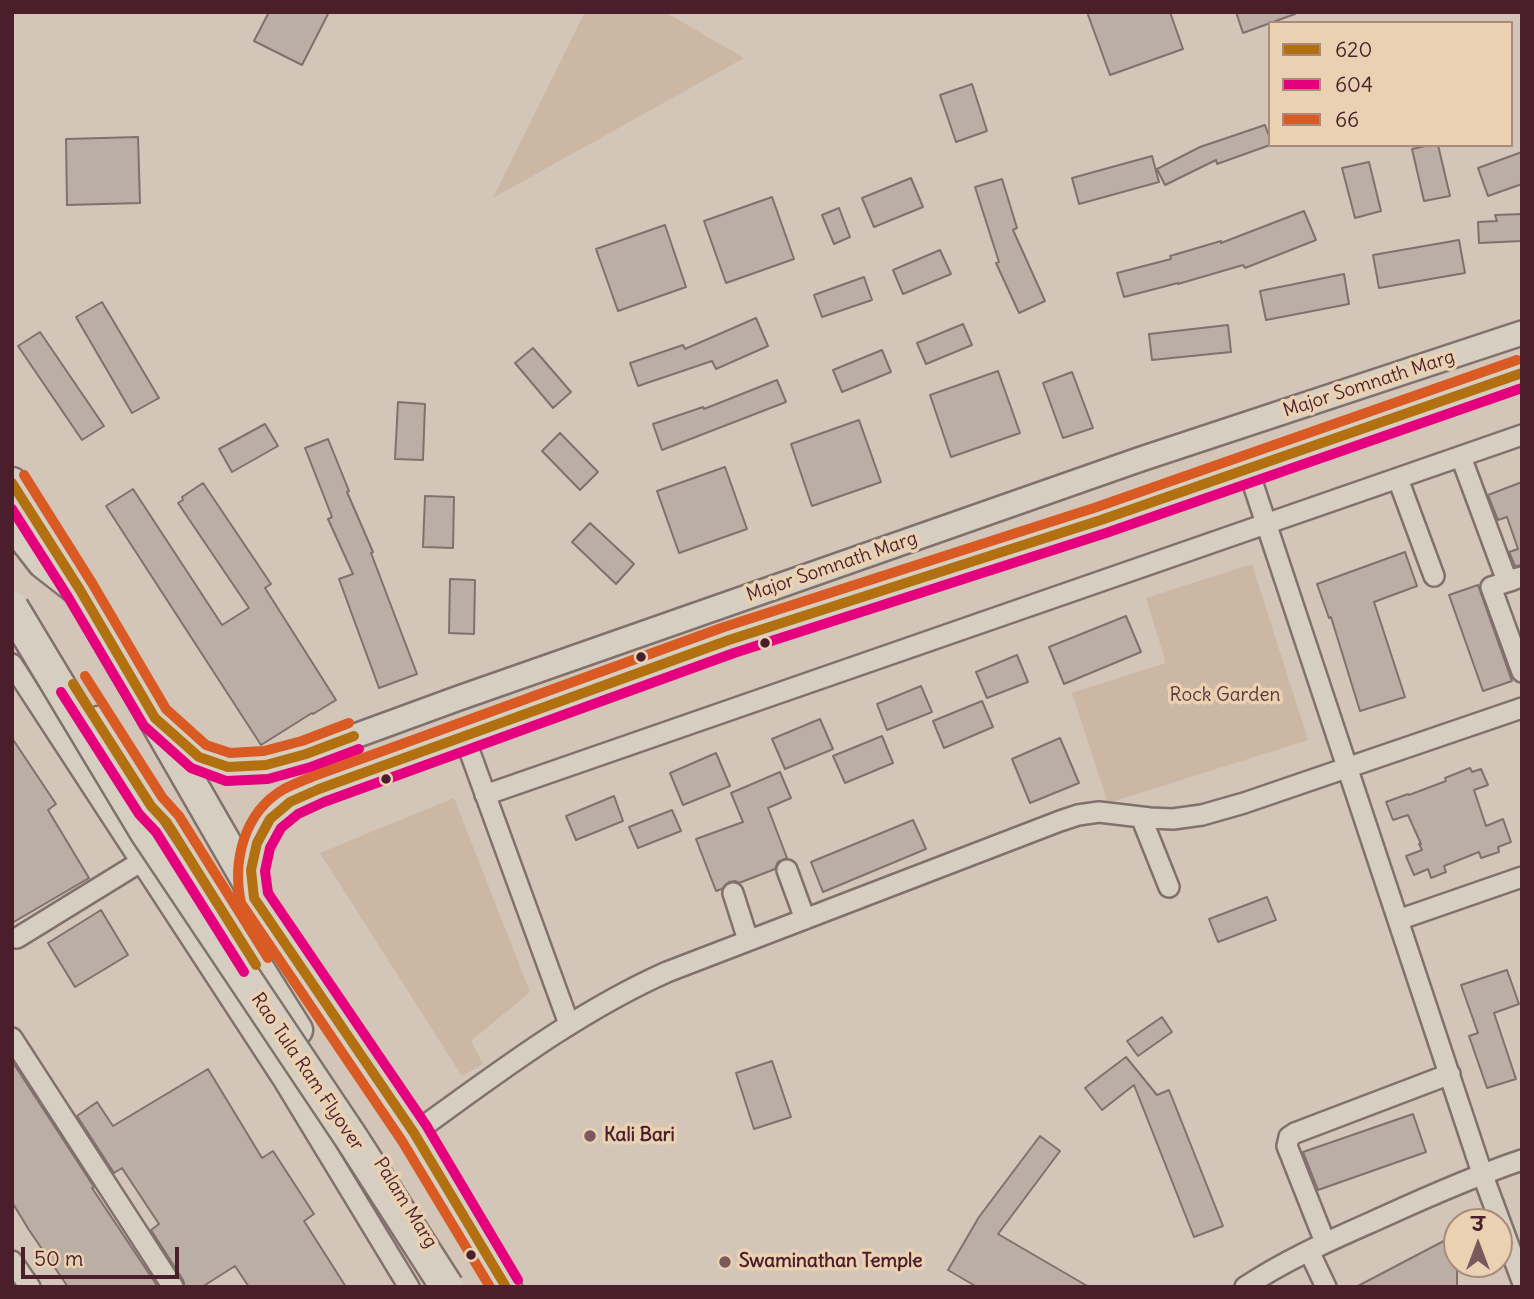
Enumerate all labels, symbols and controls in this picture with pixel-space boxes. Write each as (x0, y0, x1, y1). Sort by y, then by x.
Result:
legend (1268, 21, 1513, 147)
text: 620 (1335, 36, 1372, 63)
text: 604 (1335, 71, 1373, 98)
text: 66 (1335, 106, 1359, 133)
street label: Major Somnath Marg (1280, 345, 1458, 423)
street label: Major Somnath Marg (744, 527, 920, 607)
unlabelled marker (758, 636, 772, 650)
unlabelled marker (634, 650, 648, 664)
park label: Rock Garden (1170, 685, 1280, 707)
unlabelled marker (379, 772, 393, 786)
street label: Rao Tula Ram Flyover (246, 989, 368, 1155)
place label: Kali Bari (604, 1125, 675, 1147)
marker: Kali Bari (582, 1128, 598, 1144)
street label: Palam Marg (368, 1154, 442, 1252)
north arrow (1443, 1208, 1513, 1278)
text: उ (1472, 1212, 1484, 1236)
scale bar (24, 1232, 182, 1276)
text: 50 m (34, 1245, 83, 1272)
unlabelled marker (464, 1248, 478, 1262)
place label: Swaminathan Temple (739, 1251, 922, 1273)
marker: Swaminathan Temple (717, 1254, 733, 1270)

